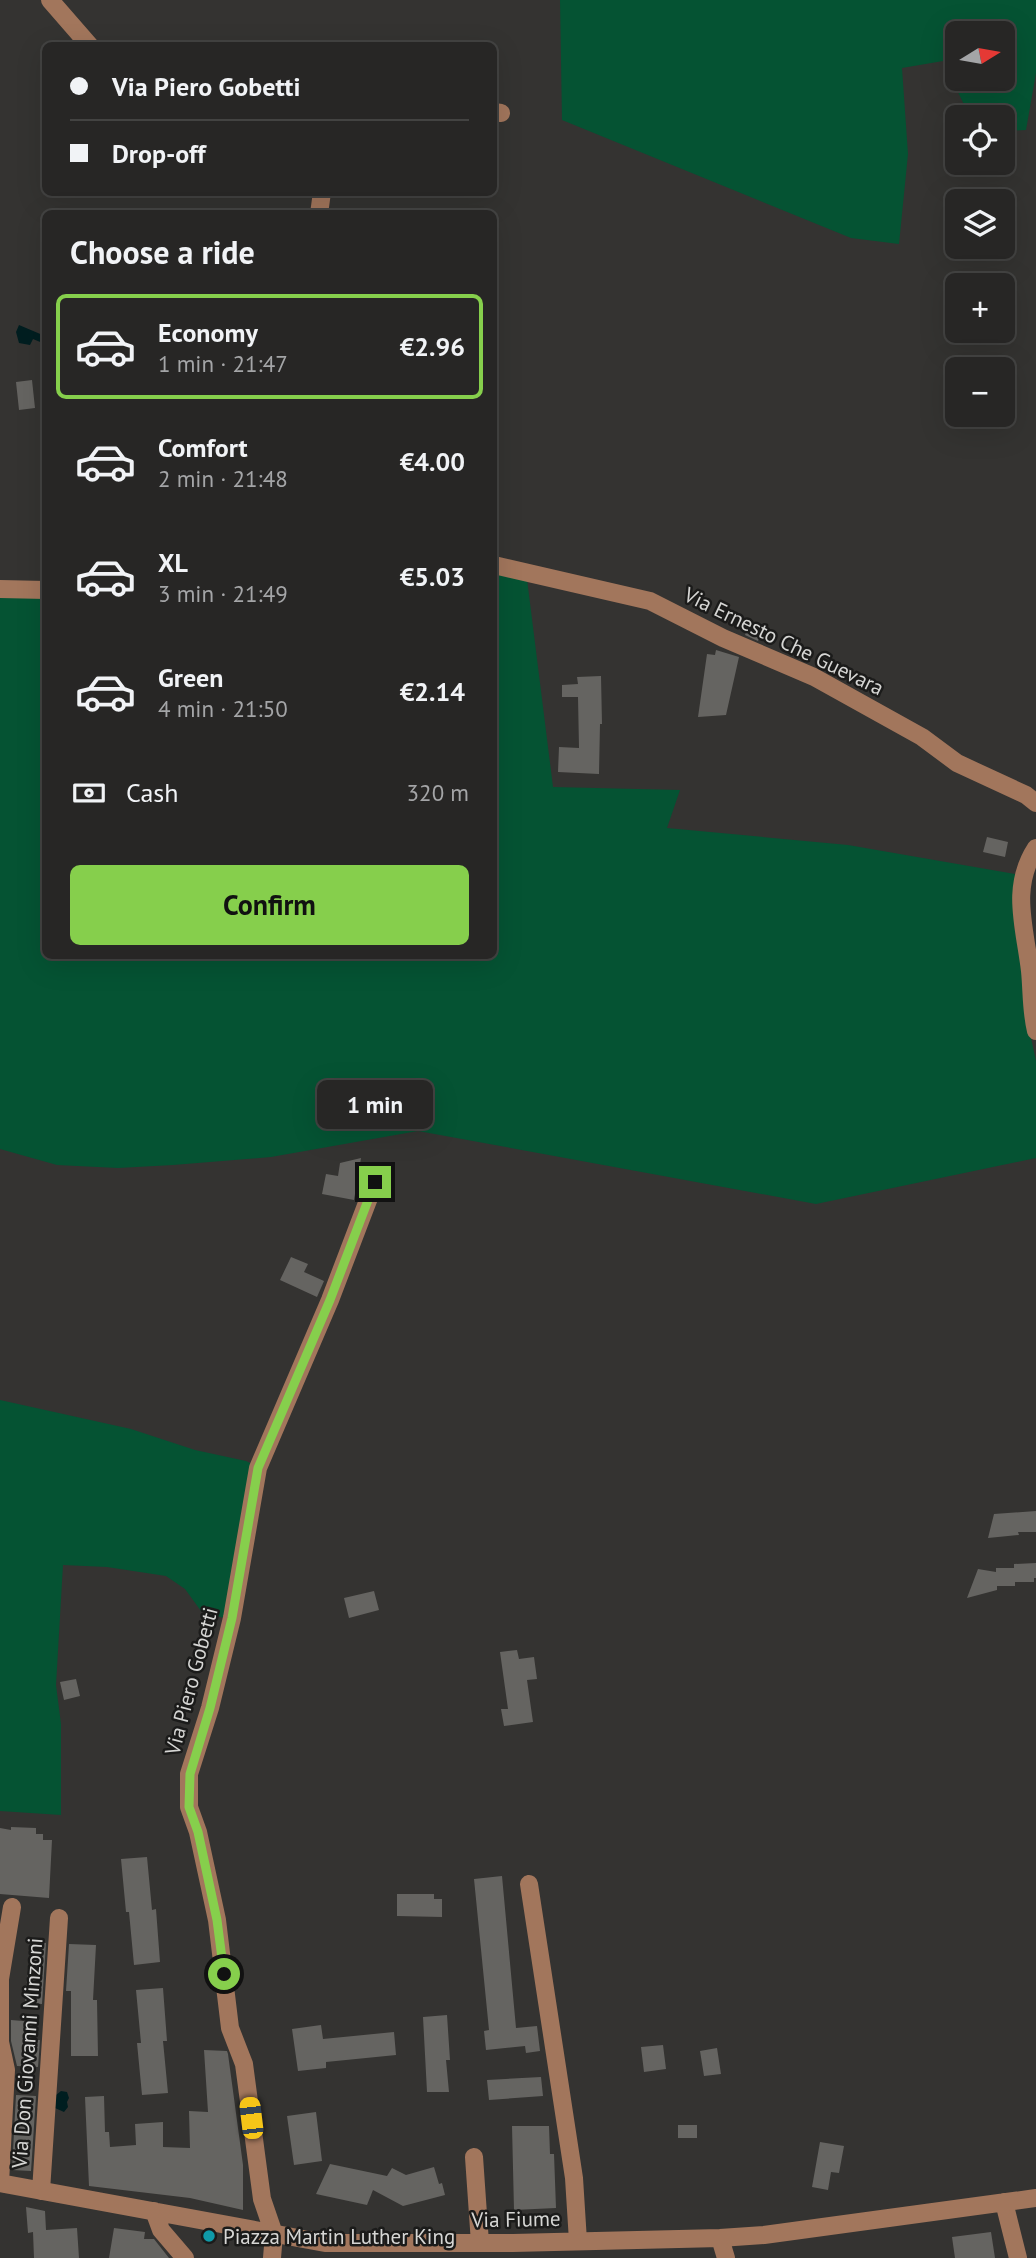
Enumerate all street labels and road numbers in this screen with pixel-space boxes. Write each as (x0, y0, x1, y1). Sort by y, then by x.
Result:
street label: Via Ernesto Che Guevara (679, 580, 888, 701)
street label: Via Piero Gobetti (158, 1604, 224, 1759)
street label: Via Don Giovanni Minzoni (5, 1937, 49, 2170)
street label: Via Fiume (470, 2205, 561, 2233)

